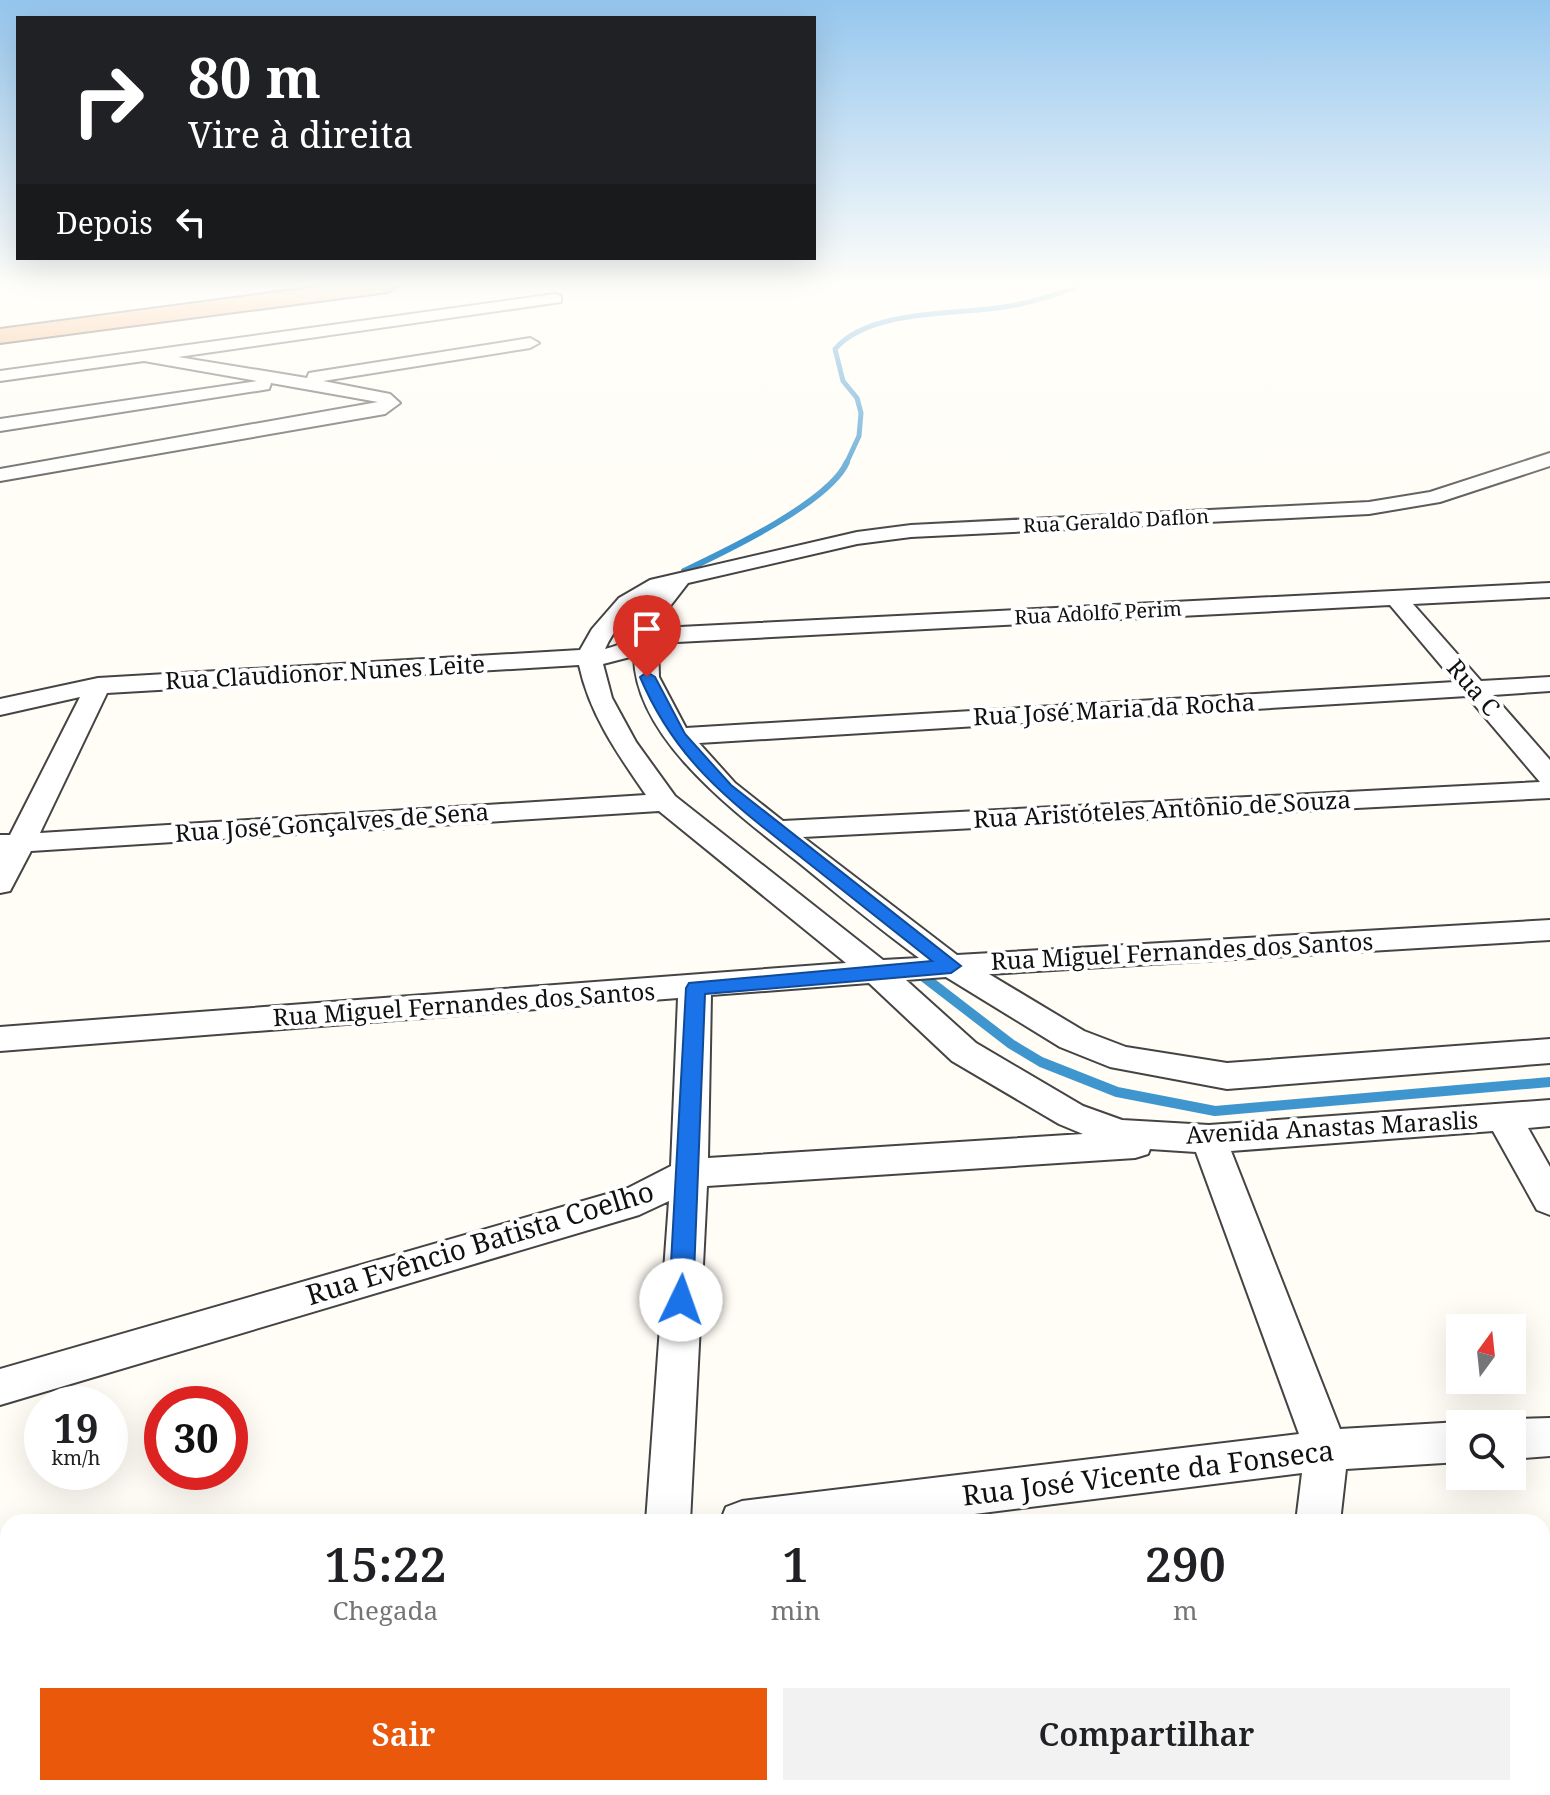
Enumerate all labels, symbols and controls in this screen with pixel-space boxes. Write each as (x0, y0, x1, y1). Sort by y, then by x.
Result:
text: 80 m (188, 38, 321, 114)
icon: right (56, 48, 160, 152)
text: Vire à direita (188, 110, 413, 159)
icon: left (169, 200, 213, 244)
text: Depois (56, 202, 153, 243)
street label: Rua Geraldo Daflon (1022, 502, 1210, 539)
pin (613, 595, 681, 677)
street label: Rua Adolfo Perim (1014, 595, 1182, 630)
icon: arrive (625, 607, 669, 651)
street label: Rua Claudionor Nunes Leite (164, 647, 486, 696)
street label: Rua C (1440, 651, 1508, 723)
street label: Rua José Maria da Rocha (972, 685, 1256, 732)
street label: Rua Aristóteles Antônio de Souza (972, 782, 1352, 835)
street label: Rua José Gonçalves de Sena (174, 794, 490, 849)
street label: Rua Miguel Fernandes dos Santos (990, 924, 1374, 977)
street label: Rua Miguel Fernandes dos Santos (272, 974, 656, 1033)
street label: Avenida Anastas Maraslis (1185, 1102, 1479, 1151)
street label: Rua Evêncio Batista Coelho (301, 1171, 658, 1313)
position arrow (639, 1258, 723, 1342)
north arrow (1446, 1314, 1526, 1394)
map controls (1446, 1314, 1526, 1490)
speed limit sign: 30 (144, 1386, 248, 1490)
text: 19 (53, 1400, 99, 1455)
button: search (1446, 1410, 1526, 1490)
street label: Rua José Vicente da Fonseca (960, 1430, 1336, 1514)
text: km/h (51, 1444, 101, 1471)
text: 15:22 (324, 1531, 447, 1596)
text: 1 (782, 1531, 809, 1596)
text: 290 (1145, 1531, 1226, 1596)
text: Chegada (333, 1592, 438, 1628)
text: min (771, 1592, 820, 1628)
text: m (1173, 1592, 1198, 1628)
button: Sair (40, 1688, 767, 1780)
button: Compartilhar (783, 1688, 1510, 1780)

